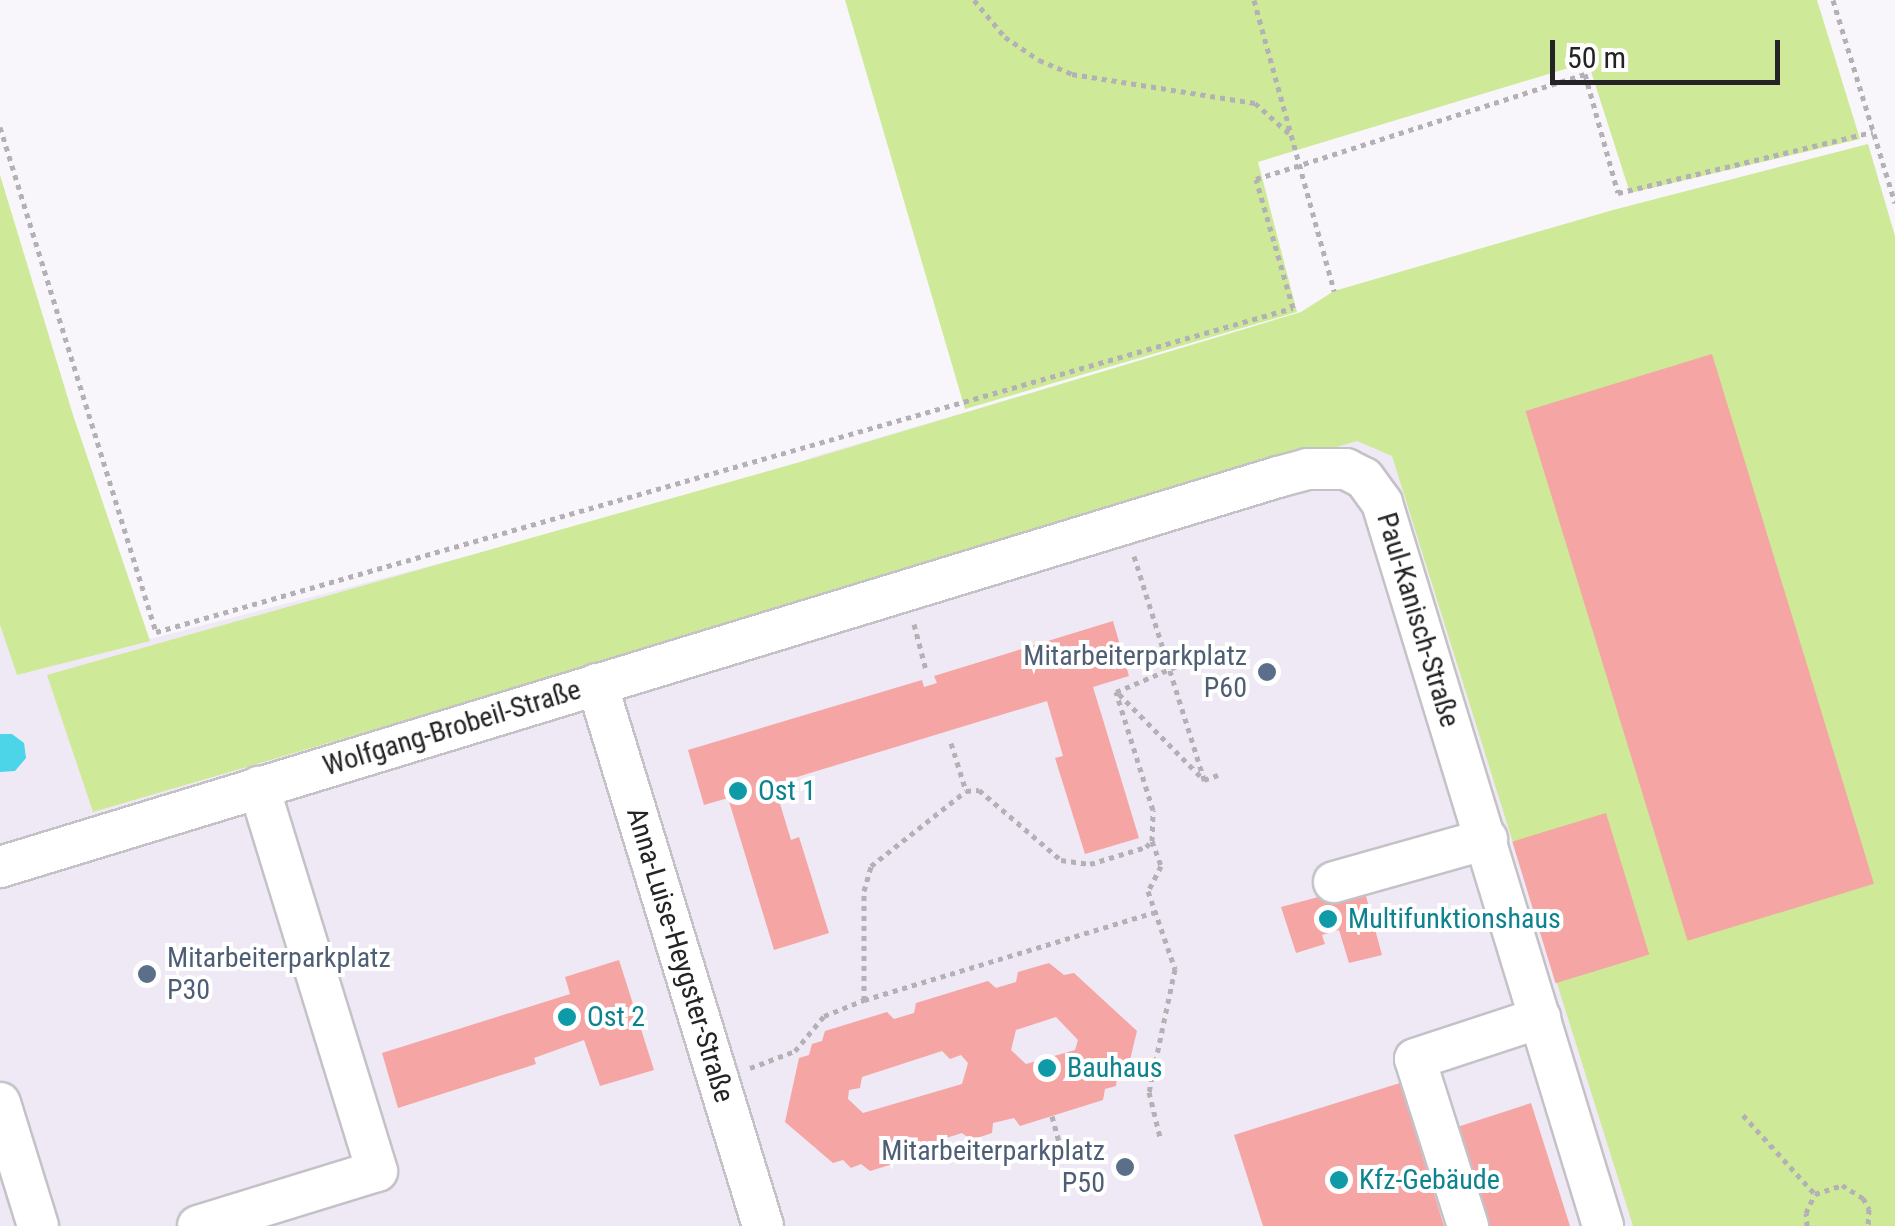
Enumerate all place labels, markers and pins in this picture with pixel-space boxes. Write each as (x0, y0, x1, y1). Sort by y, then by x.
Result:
place label: Mitarbeiterparkplatz P60 (1023, 639, 1247, 705)
marker: Mitarbeiterparkplatz P60 (1256, 661, 1278, 683)
place label: Ost 1 (758, 774, 816, 808)
marker: Ost 1 (727, 780, 749, 802)
place label: Multifunktionshaus (1348, 902, 1561, 936)
marker: Multifunktionshaus (1317, 908, 1339, 930)
place label: Mitarbeiterparkplatz P30 (167, 941, 391, 1007)
marker: Mitarbeiterparkplatz P30 (136, 963, 158, 985)
place label: Ost 2 (587, 1000, 645, 1034)
marker: Ost 2 (556, 1006, 578, 1028)
place label: Bauhaus (1067, 1051, 1162, 1085)
marker: Bauhaus (1036, 1057, 1058, 1079)
place label: Mitarbeiterparkplatz P50 (881, 1134, 1105, 1200)
marker: Mitarbeiterparkplatz P50 (1114, 1156, 1136, 1178)
place label: Kfz-Gebäude (1359, 1163, 1500, 1197)
marker: Kfz-Gebäude (1328, 1169, 1350, 1191)

